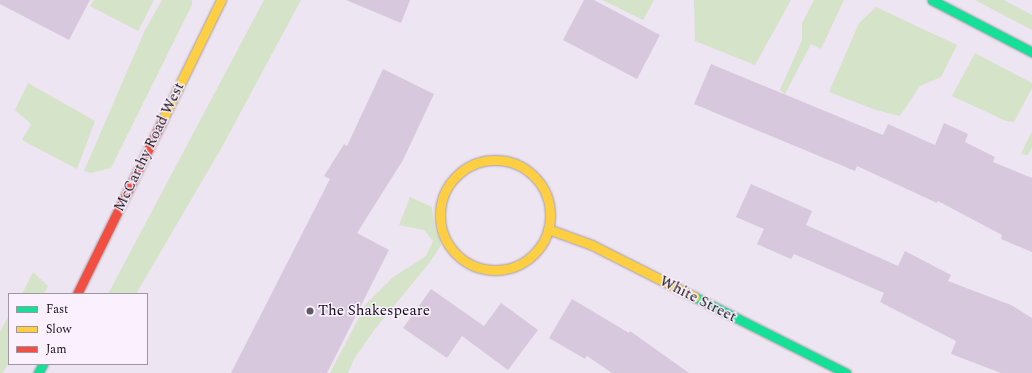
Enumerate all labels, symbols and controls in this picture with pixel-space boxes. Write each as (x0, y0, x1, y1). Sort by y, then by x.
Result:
street label: McCarthy Road West (110, 79, 188, 215)
street label: White Street (657, 272, 739, 326)
legend (8, 293, 148, 365)
text: Fast (46, 300, 68, 319)
place label: The Shakespeare (318, 302, 430, 320)
marker: The Shakespeare (305, 306, 315, 316)
text: Slow (46, 320, 71, 339)
text: Jam (46, 340, 67, 359)

